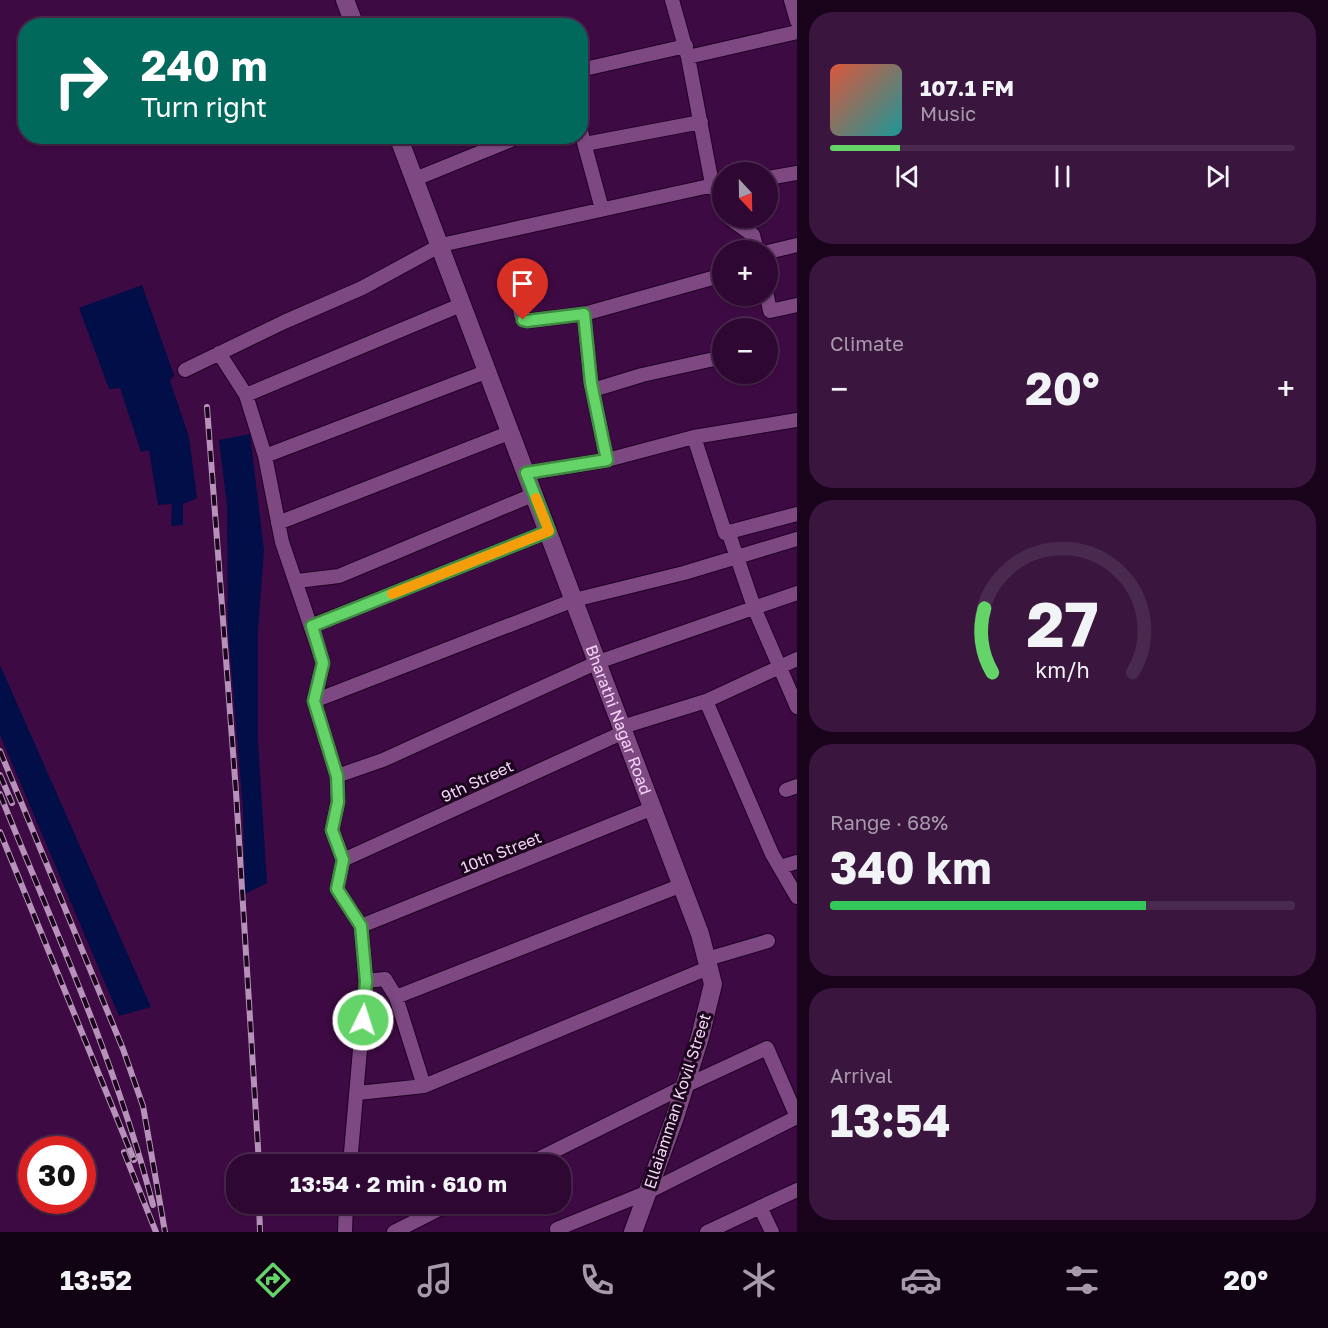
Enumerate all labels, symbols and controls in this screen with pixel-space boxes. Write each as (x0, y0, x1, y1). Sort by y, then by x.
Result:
text: 240 m (141, 40, 267, 90)
icon: right (42, 42, 120, 120)
text: 107.1 FM (920, 74, 1014, 101)
text: Turn right (141, 91, 267, 123)
text: Music (920, 101, 976, 125)
icon: previous (891, 160, 924, 193)
icon: pause (1046, 160, 1079, 193)
icon: next (1201, 160, 1234, 193)
north arrow (712, 162, 778, 228)
map controls (712, 162, 778, 384)
button: + (712, 240, 778, 306)
pin (497, 258, 548, 320)
icon: arrive (506, 267, 539, 300)
button: − (712, 318, 778, 384)
text: Climate (830, 331, 904, 355)
text: 20° (1025, 361, 1100, 415)
text: − (830, 369, 848, 408)
text: + (1277, 369, 1295, 408)
text: 27 (1026, 586, 1099, 661)
street label: Bharathi Nagar Road (581, 642, 656, 797)
text: km/h (1035, 657, 1090, 683)
street label: 9th Street (438, 756, 516, 806)
text: Range · 68% (830, 810, 948, 834)
street label: 10th Street (458, 827, 544, 877)
text: 340 km (830, 840, 992, 894)
position arrow (331, 988, 395, 1052)
street label: Ellaiamman Kovil Street (639, 1011, 715, 1191)
text: Arrival (830, 1063, 893, 1087)
text: 13:54 (830, 1093, 951, 1147)
speed limit sign: 30 (18, 1136, 96, 1214)
text: 13:54 · 2 min · 610 m (290, 1170, 507, 1197)
icon: directions (252, 1259, 294, 1301)
icon: music (414, 1259, 456, 1301)
icon: phone (576, 1259, 618, 1301)
icon: climate (738, 1259, 780, 1301)
icon: car (900, 1259, 942, 1301)
icon: filters (1061, 1259, 1103, 1301)
text: 13:52 (60, 1264, 132, 1296)
text: 20° (1223, 1264, 1268, 1296)

